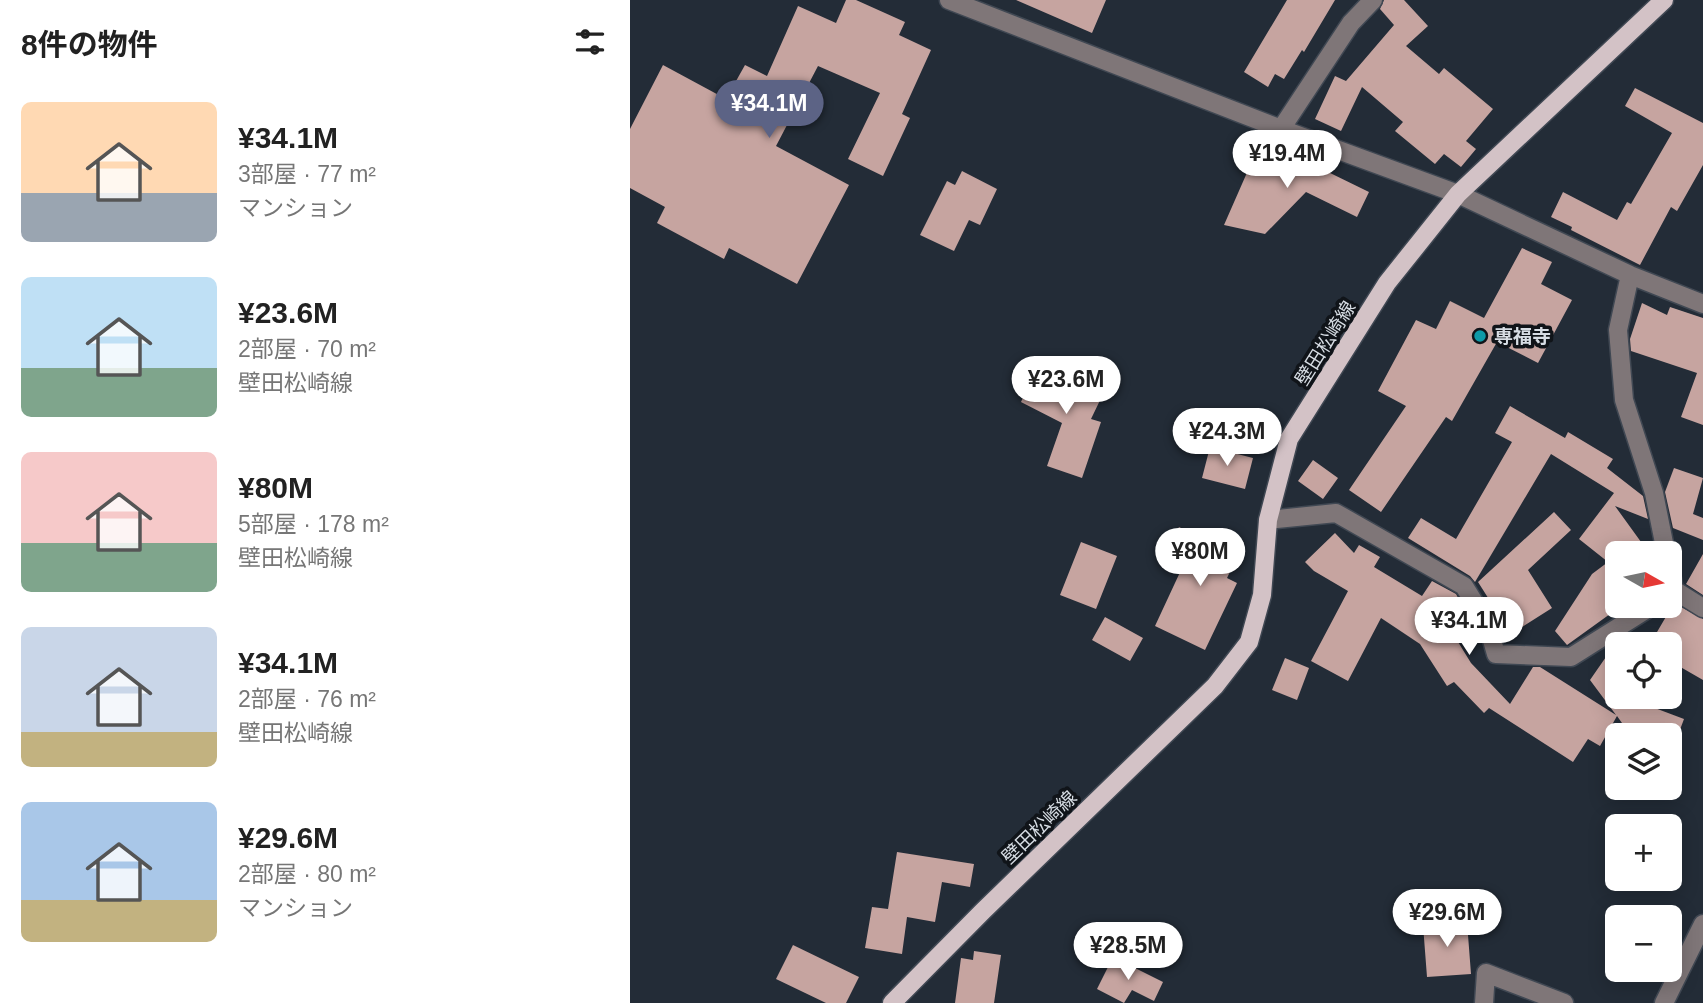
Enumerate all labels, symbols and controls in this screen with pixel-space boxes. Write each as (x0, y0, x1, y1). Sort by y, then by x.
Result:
icon: filters (571, 23, 609, 61)
text: 8件の物件 (21, 28, 158, 61)
pin: ¥34.1M (712, 80, 826, 140)
text: ¥34.1M (731, 90, 807, 116)
text: ¥34.1M (238, 121, 338, 154)
icon: home (77, 130, 161, 214)
pin: ¥19.4M (1230, 130, 1344, 190)
text: ¥19.4M (1249, 140, 1325, 166)
text: 3部屋 · 77 m² (238, 161, 376, 187)
text: マンション (238, 195, 353, 221)
text: ¥23.6M (238, 296, 338, 329)
street label: 壁田松崎線 (1291, 297, 1360, 389)
icon: home (77, 305, 161, 389)
place label: 専福寺 (1494, 326, 1551, 347)
marker: 専福寺 (1472, 328, 1488, 344)
text: 2部屋 · 70 m² (238, 336, 376, 362)
pin: ¥23.6M (1009, 356, 1123, 416)
text: ¥23.6M (1028, 366, 1104, 392)
text: 壁田松崎線 (238, 370, 353, 396)
pin: ¥24.3M (1170, 408, 1284, 468)
text: ¥24.3M (1189, 418, 1265, 444)
text: ¥80M (238, 471, 313, 504)
icon: home (77, 480, 161, 564)
text: 5部屋 · 178 m² (238, 511, 389, 537)
pin: ¥80M (1159, 528, 1241, 588)
text: ¥80M (1171, 538, 1229, 564)
north arrow (1605, 541, 1682, 618)
map controls (1605, 541, 1682, 982)
text: 壁田松崎線 (238, 545, 353, 571)
pin: ¥34.1M (1412, 598, 1526, 657)
text: ¥34.1M (1431, 607, 1507, 633)
button: locate (1605, 632, 1682, 709)
text: ¥34.1M (238, 646, 338, 679)
icon: home (77, 655, 161, 739)
text: 2部屋 · 76 m² (238, 686, 376, 712)
text: 壁田松崎線 (238, 720, 353, 746)
button: layers (1605, 723, 1682, 800)
street label: 壁田松崎線 (998, 787, 1081, 868)
button: + (1605, 814, 1682, 891)
text: ¥29.6M (238, 821, 338, 854)
icon: home (77, 830, 161, 914)
text: 2部屋 · 80 m² (238, 861, 376, 887)
pin: ¥29.6M (1390, 890, 1504, 949)
text: マンション (238, 895, 353, 921)
text: ¥29.6M (1409, 899, 1485, 925)
button: − (1605, 905, 1682, 982)
pin: ¥28.5M (1071, 922, 1185, 982)
text: ¥28.5M (1090, 932, 1166, 958)

